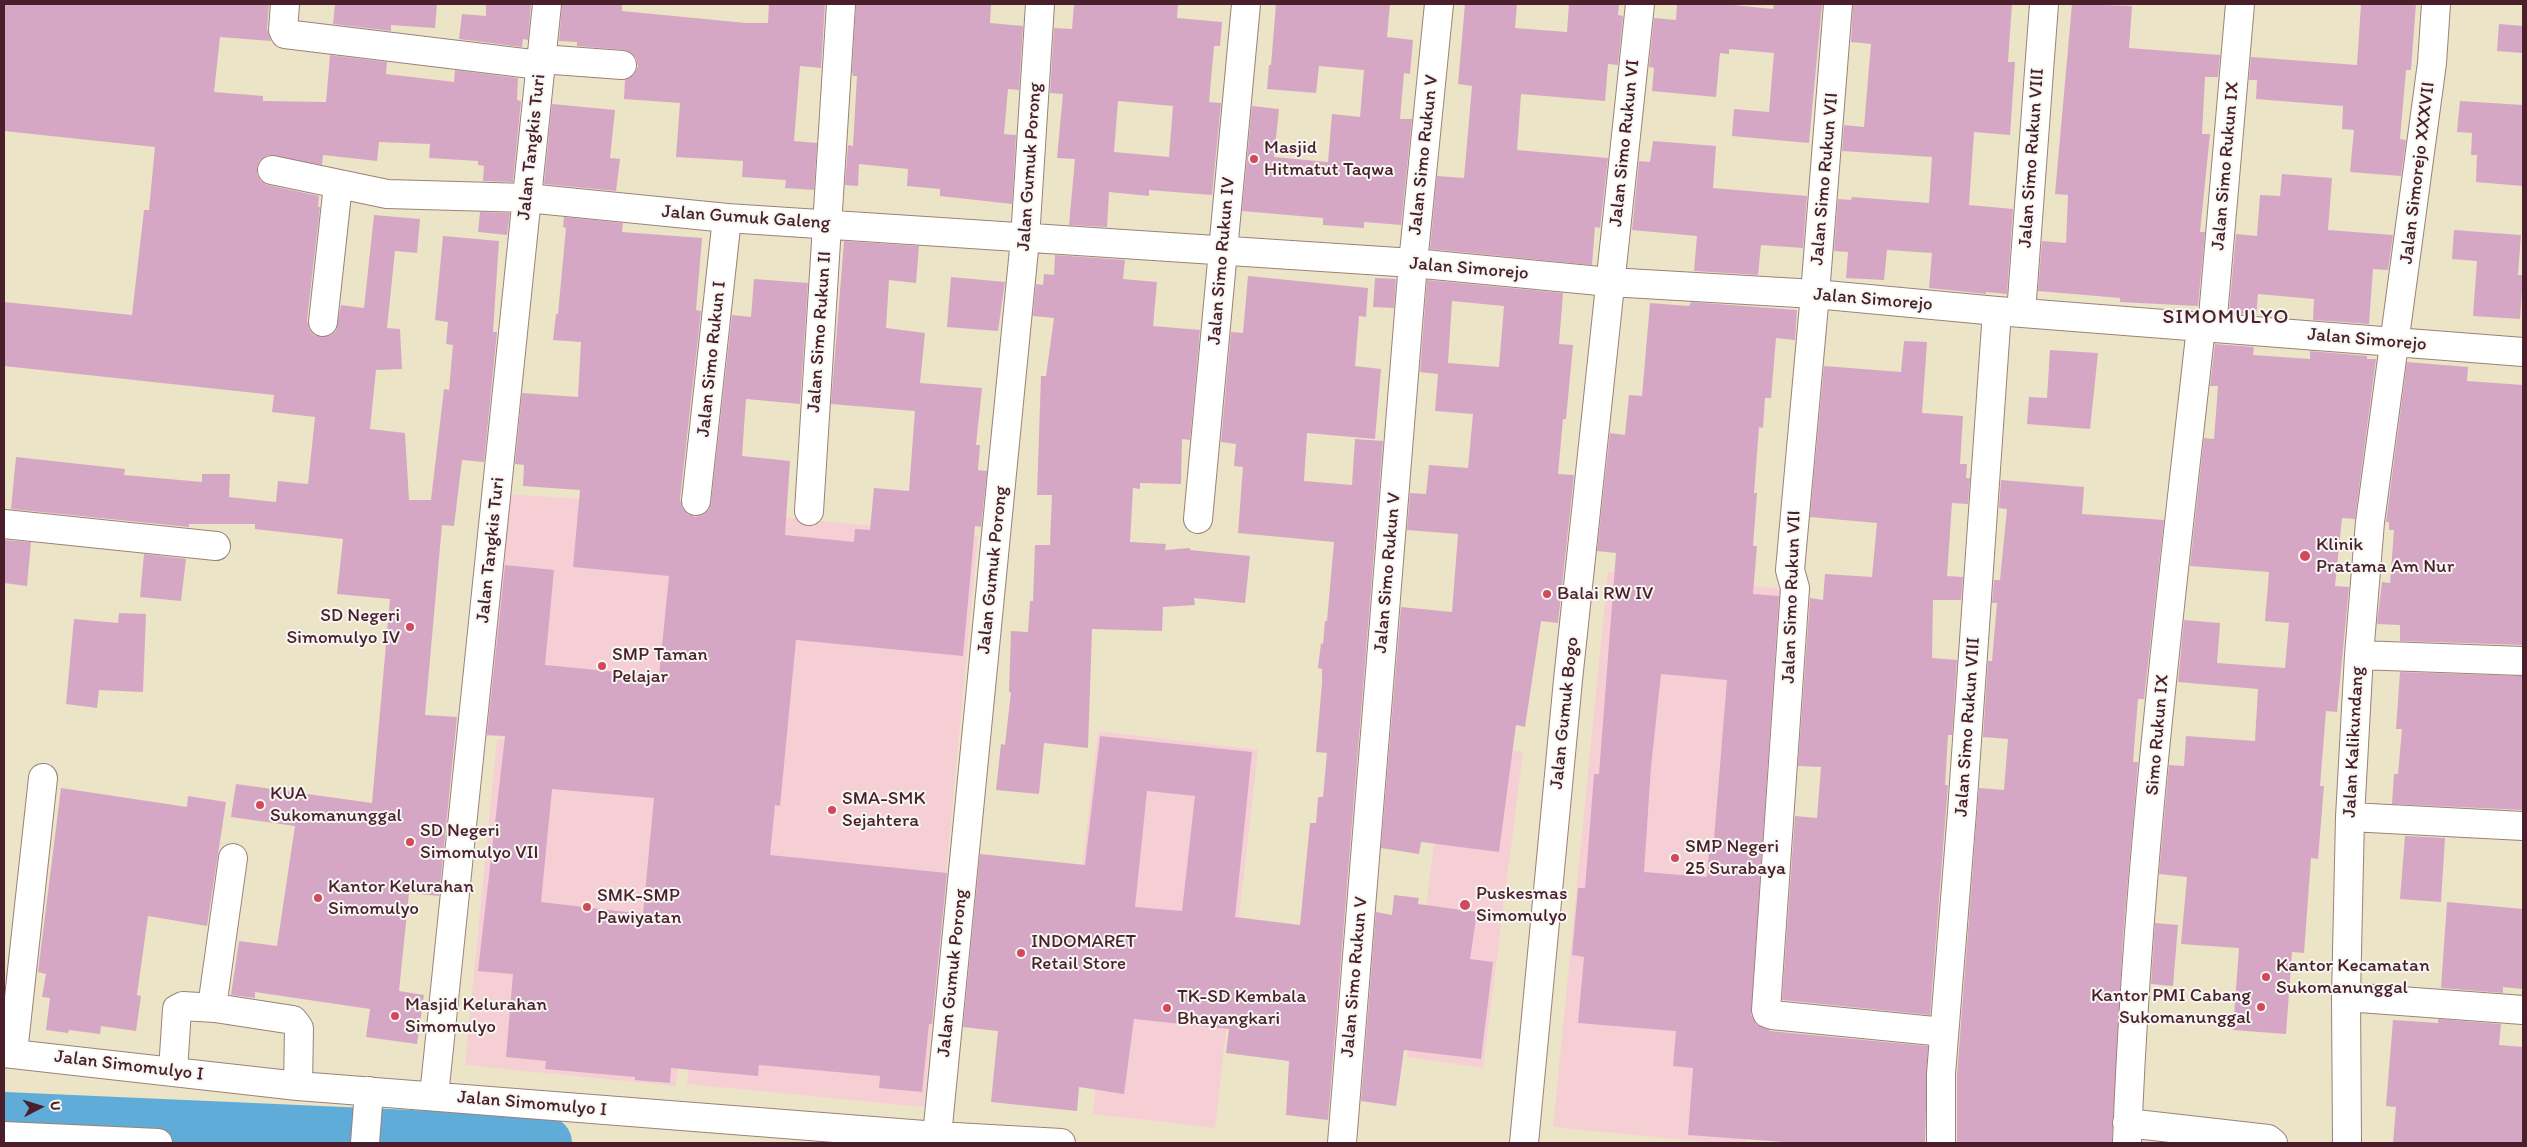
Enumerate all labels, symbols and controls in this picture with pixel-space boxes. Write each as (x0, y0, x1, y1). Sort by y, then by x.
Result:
street label: Jalan Simo Rukun VI (1605, 58, 1645, 228)
street label: Jalan Simo Rukun VIII (2014, 67, 2050, 249)
street label: Jalan Tangkis Turi (513, 73, 551, 221)
street label: Jalan Simo Rukun V (1404, 74, 1444, 236)
street label: Jalan Simo Rukun IX (2207, 81, 2245, 251)
street label: Jalan Simorejo XXXVII (2396, 81, 2440, 265)
street label: Jalan Gumuk Porong (1013, 82, 1047, 252)
street label: Jalan Simo Rukun VII (1806, 92, 1844, 266)
place label: Masjid Hitmatut Taqwa (1264, 137, 1394, 181)
marker: Masjid Hitmatut Taqwa (1248, 153, 1260, 165)
street label: Jalan Simo Rukun IV (1203, 176, 1241, 346)
street label: Jalan Gumuk Galeng (661, 201, 831, 235)
street label: Jalan Simo Rukun II (803, 250, 837, 414)
street label: Jalan Simorejo (1408, 252, 1530, 286)
street label: Jalan Simo Rukun I (692, 280, 732, 438)
street label: Jalan Simorejo (1812, 283, 1934, 317)
district label: SIMOMULYO (2160, 305, 2292, 331)
street label: Jalan Simorejo (2306, 323, 2428, 357)
street label: Jalan Tangkis Turi (472, 476, 510, 624)
street label: Jalan Gumuk Porong (973, 485, 1013, 655)
street label: Jalan Simo Rukun V (1370, 492, 1406, 654)
street label: Jalan Simo Rukun VII (1778, 510, 1806, 684)
place label: Klinik Pratama Am Nur (2316, 534, 2454, 578)
marker: Klinik Pratama Am Nur (2298, 549, 2312, 563)
place label: Balai RW IV (1557, 583, 1653, 605)
marker: Balai RW IV (1541, 588, 1553, 600)
place label: SD Negeri Simomulyo IV (286, 605, 400, 649)
marker: SD Negeri Simomulyo IV (404, 621, 416, 633)
street label: Jalan Gumuk Bogo (1546, 636, 1584, 790)
street label: Jalan Simo Rukun VIII (1950, 636, 1986, 818)
place label: SMP Taman Pelajar (612, 644, 708, 688)
marker: SMP Taman Pelajar (596, 660, 608, 672)
street label: Jalan Kalikundang (2339, 666, 2369, 818)
street label: Simo Rukun IX (2141, 674, 2175, 796)
place label: KUA Sukomanunggal (270, 783, 402, 827)
place label: SMA-SMK Sejahtera (842, 788, 925, 832)
marker: KUA Sukomanunggal (254, 799, 266, 811)
marker: SMA-SMK Sejahtera (826, 804, 838, 816)
place label: SD Negeri Simomulyo VII (420, 820, 539, 864)
marker: SD Negeri Simomulyo VII (404, 836, 416, 848)
place label: SMP Negeri 25 Surabaya (1685, 836, 1786, 880)
marker: SMP Negeri 25 Surabaya (1669, 852, 1681, 864)
place label: Kantor Kelurahan Simomulyo (328, 876, 474, 920)
place label: Puskesmas Simomulyo (1476, 883, 1567, 927)
place label: SMK-SMP Pawiyatan (597, 885, 681, 929)
street label: Jalan Gumuk Porong (933, 888, 973, 1058)
marker: Kantor Kelurahan Simomulyo (312, 892, 324, 904)
street label: Jalan Simo Rukun V (1337, 896, 1373, 1058)
marker: Puskesmas Simomulyo (1458, 898, 1472, 912)
marker: SMK-SMP Pawiyatan (581, 901, 593, 913)
place label: INDOMARET Retail Store (1031, 931, 1136, 975)
marker: INDOMARET Retail Store (1015, 947, 1027, 959)
place label: Kantor Kecamatan Sukomanunggal (2276, 955, 2430, 999)
marker: Kantor Kecamatan Sukomanunggal (2260, 971, 2272, 983)
place label: Kantor PMI Cabang Sukomanunggal (2091, 985, 2251, 1029)
place label: TK-SD Kembala Bhayangkari (1177, 986, 1306, 1030)
place label: Masjid Kelurahan Simomulyo (405, 994, 547, 1038)
marker: Kantor PMI Cabang Sukomanunggal (2255, 1001, 2267, 1013)
marker: TK-SD Kembala Bhayangkari (1161, 1002, 1173, 1014)
marker: Masjid Kelurahan Simomulyo (389, 1010, 401, 1022)
street label: Jalan Simomulyo I (53, 1046, 205, 1086)
north arrow (15, 1082, 65, 1132)
street label: Jalan Simomulyo I (456, 1086, 608, 1122)
text: U (47, 1100, 64, 1111)

